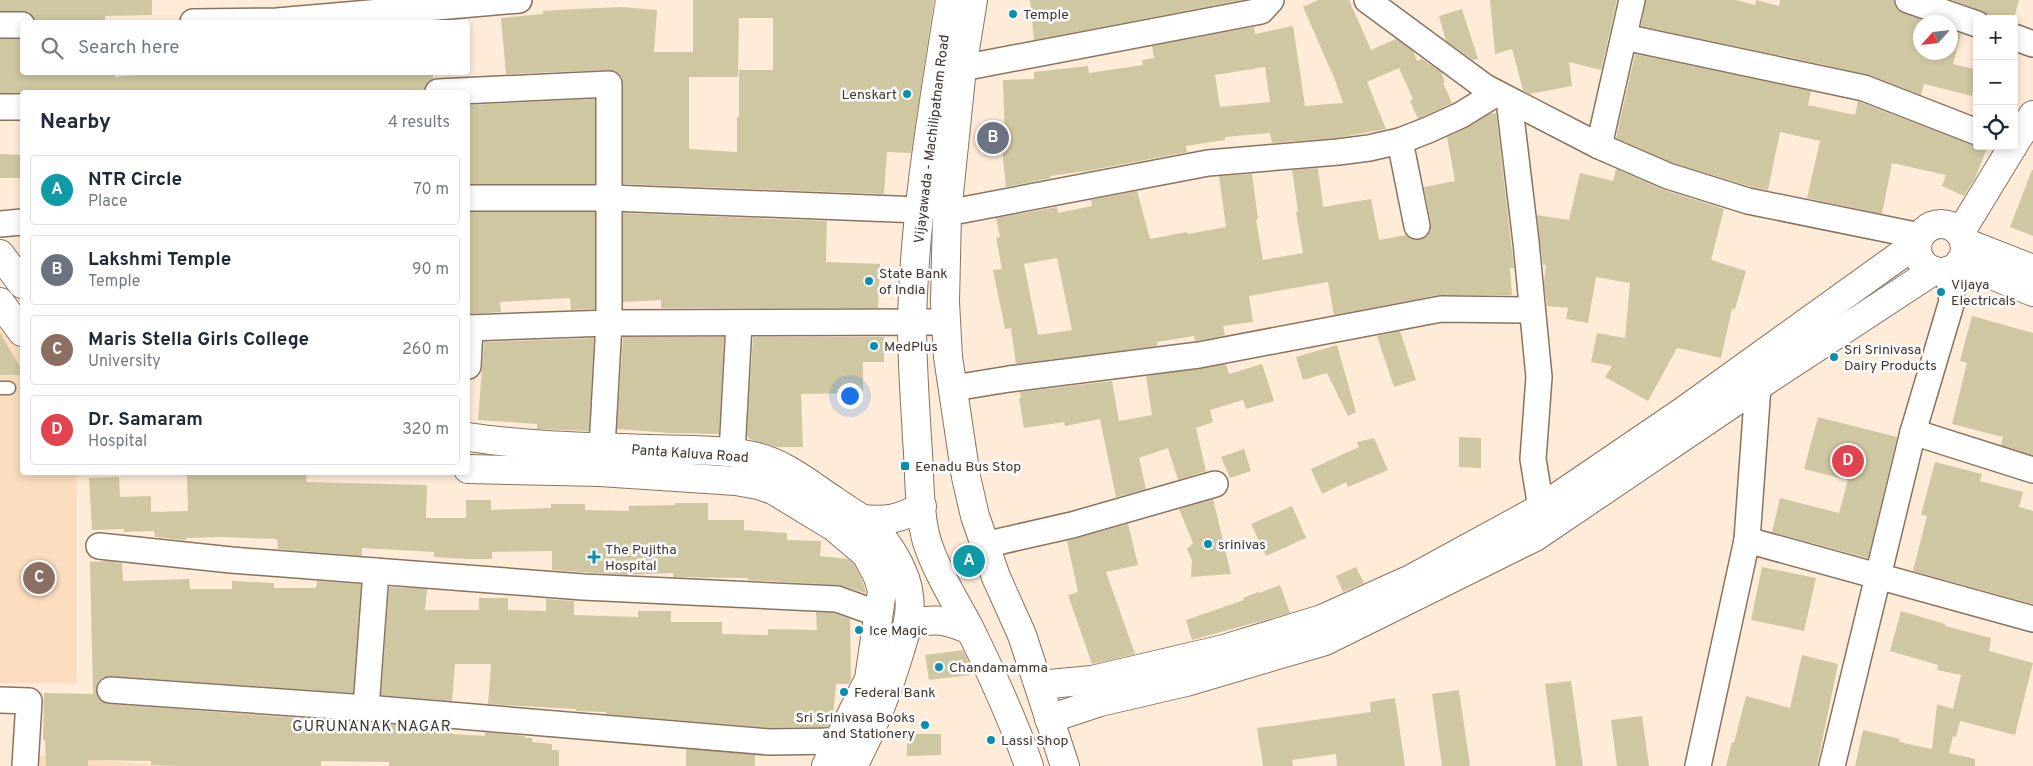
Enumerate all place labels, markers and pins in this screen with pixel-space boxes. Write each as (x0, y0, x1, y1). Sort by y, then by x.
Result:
place label: Temple (1023, 7, 1069, 24)
marker: Temple (1007, 8, 1019, 20)
place label: Lenskart (841, 87, 897, 104)
marker: Lenskart (901, 88, 913, 100)
pin: B (977, 119, 1009, 157)
place label: State Bank of India (879, 266, 948, 299)
marker: State Bank of India (863, 275, 875, 287)
place label: Vijaya Electricals (1951, 277, 2016, 310)
marker: Vijaya Electricals (1935, 286, 1947, 298)
place label: MedPlus (884, 339, 938, 356)
marker: MedPlus (868, 340, 880, 352)
place label: Sri Srinivasa Dairy Products (1844, 342, 1937, 375)
marker: Sri Srinivasa Dairy Products (1828, 351, 1840, 363)
pin: D (1832, 442, 1864, 480)
place label: Eenadu Bus Stop (915, 459, 1021, 476)
marker: Eenadu Bus Stop (899, 460, 911, 472)
place label: srinivas (1218, 537, 1266, 554)
marker: srinivas (1202, 538, 1214, 550)
place label: The Pujitha Hospital (605, 542, 677, 575)
pin: A (953, 542, 985, 580)
marker: The Pujitha Hospital (587, 550, 601, 564)
pin: C (23, 559, 55, 597)
place label: Ice Magic (869, 623, 928, 640)
marker: Ice Magic (853, 624, 865, 636)
place label: Chandamamma (949, 660, 1048, 677)
marker: Chandamamma (933, 661, 945, 673)
place label: Federal Bank (854, 685, 936, 702)
marker: Federal Bank (838, 686, 850, 698)
place label: Sri Srinivasa Books and Stationery (795, 710, 915, 743)
marker: Sri Srinivasa Books and Stationery (919, 719, 931, 731)
place label: Lassi Shop (1001, 733, 1068, 750)
marker: Lassi Shop (985, 734, 997, 746)

